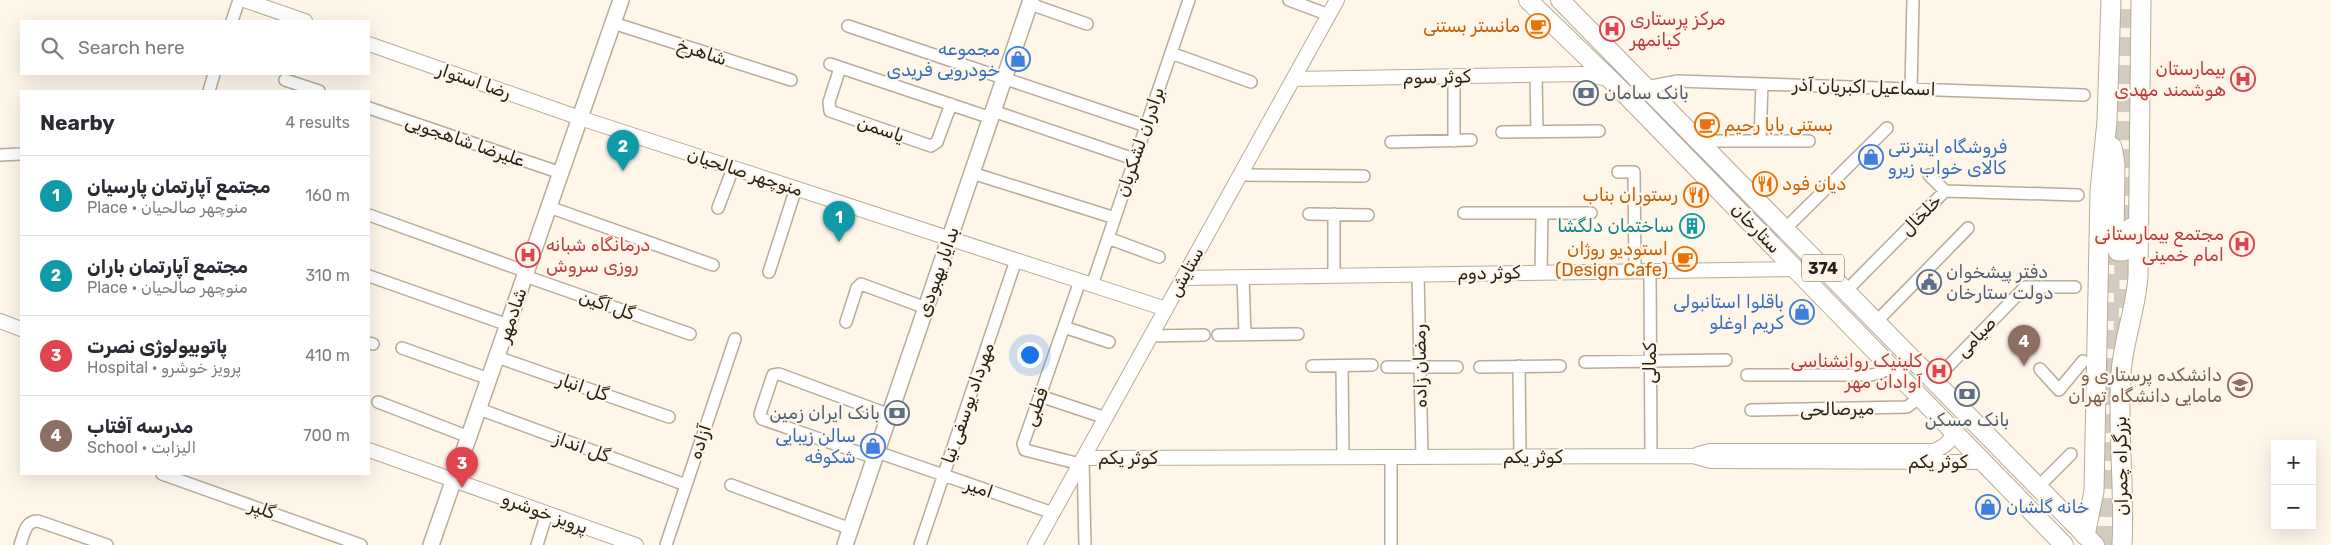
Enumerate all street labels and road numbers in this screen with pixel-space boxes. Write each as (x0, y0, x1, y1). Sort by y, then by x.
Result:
street label: شاهرخ (674, 34, 730, 71)
street label: رضا استوار (433, 58, 514, 104)
street label: کوثر سوم (1403, 65, 1471, 89)
street label: اسماعیل اکبریان آذر (1791, 73, 1936, 100)
street label: برادران لشکریان (1111, 84, 1169, 200)
street label: علیرضا شاهجویی (402, 110, 528, 172)
street label: یاسمن (855, 111, 907, 147)
street label: منوچهر صالحیان (684, 143, 806, 201)
street label: خلخال (1896, 190, 1946, 240)
street label: ستارخان (1727, 198, 1785, 258)
street label: بدایار بهبودی (912, 224, 964, 320)
street label: ستایش (1163, 243, 1209, 301)
road number: 374 (1802, 254, 1844, 282)
street label: کوثر دوم (1457, 261, 1521, 285)
street label: شادمهر (492, 285, 532, 346)
street label: گل آگین (576, 285, 638, 325)
street label: صیامی (1951, 312, 2001, 362)
street label: رمضان زاده (1408, 324, 1432, 408)
street label: مهرداد یوسفی نیا (937, 340, 999, 466)
street label: کمالی (1639, 342, 1661, 384)
street label: گل انبار (554, 368, 612, 406)
street label: قطبی (1019, 385, 1053, 429)
street label: میرصالحی (1800, 397, 1874, 421)
street label: بزرگراه چمران (2109, 416, 2133, 516)
street label: آزاده (684, 421, 716, 462)
street label: گل انداز (550, 426, 613, 467)
street label: کوثر یکم (1503, 446, 1563, 469)
street label: کوثر یکم (1098, 447, 1158, 470)
street label: کوثر یکم (1908, 451, 1968, 474)
street label: امیر (961, 473, 996, 503)
street label: پرویز خوشرو (499, 487, 591, 540)
street label: گلپر (244, 494, 278, 525)

